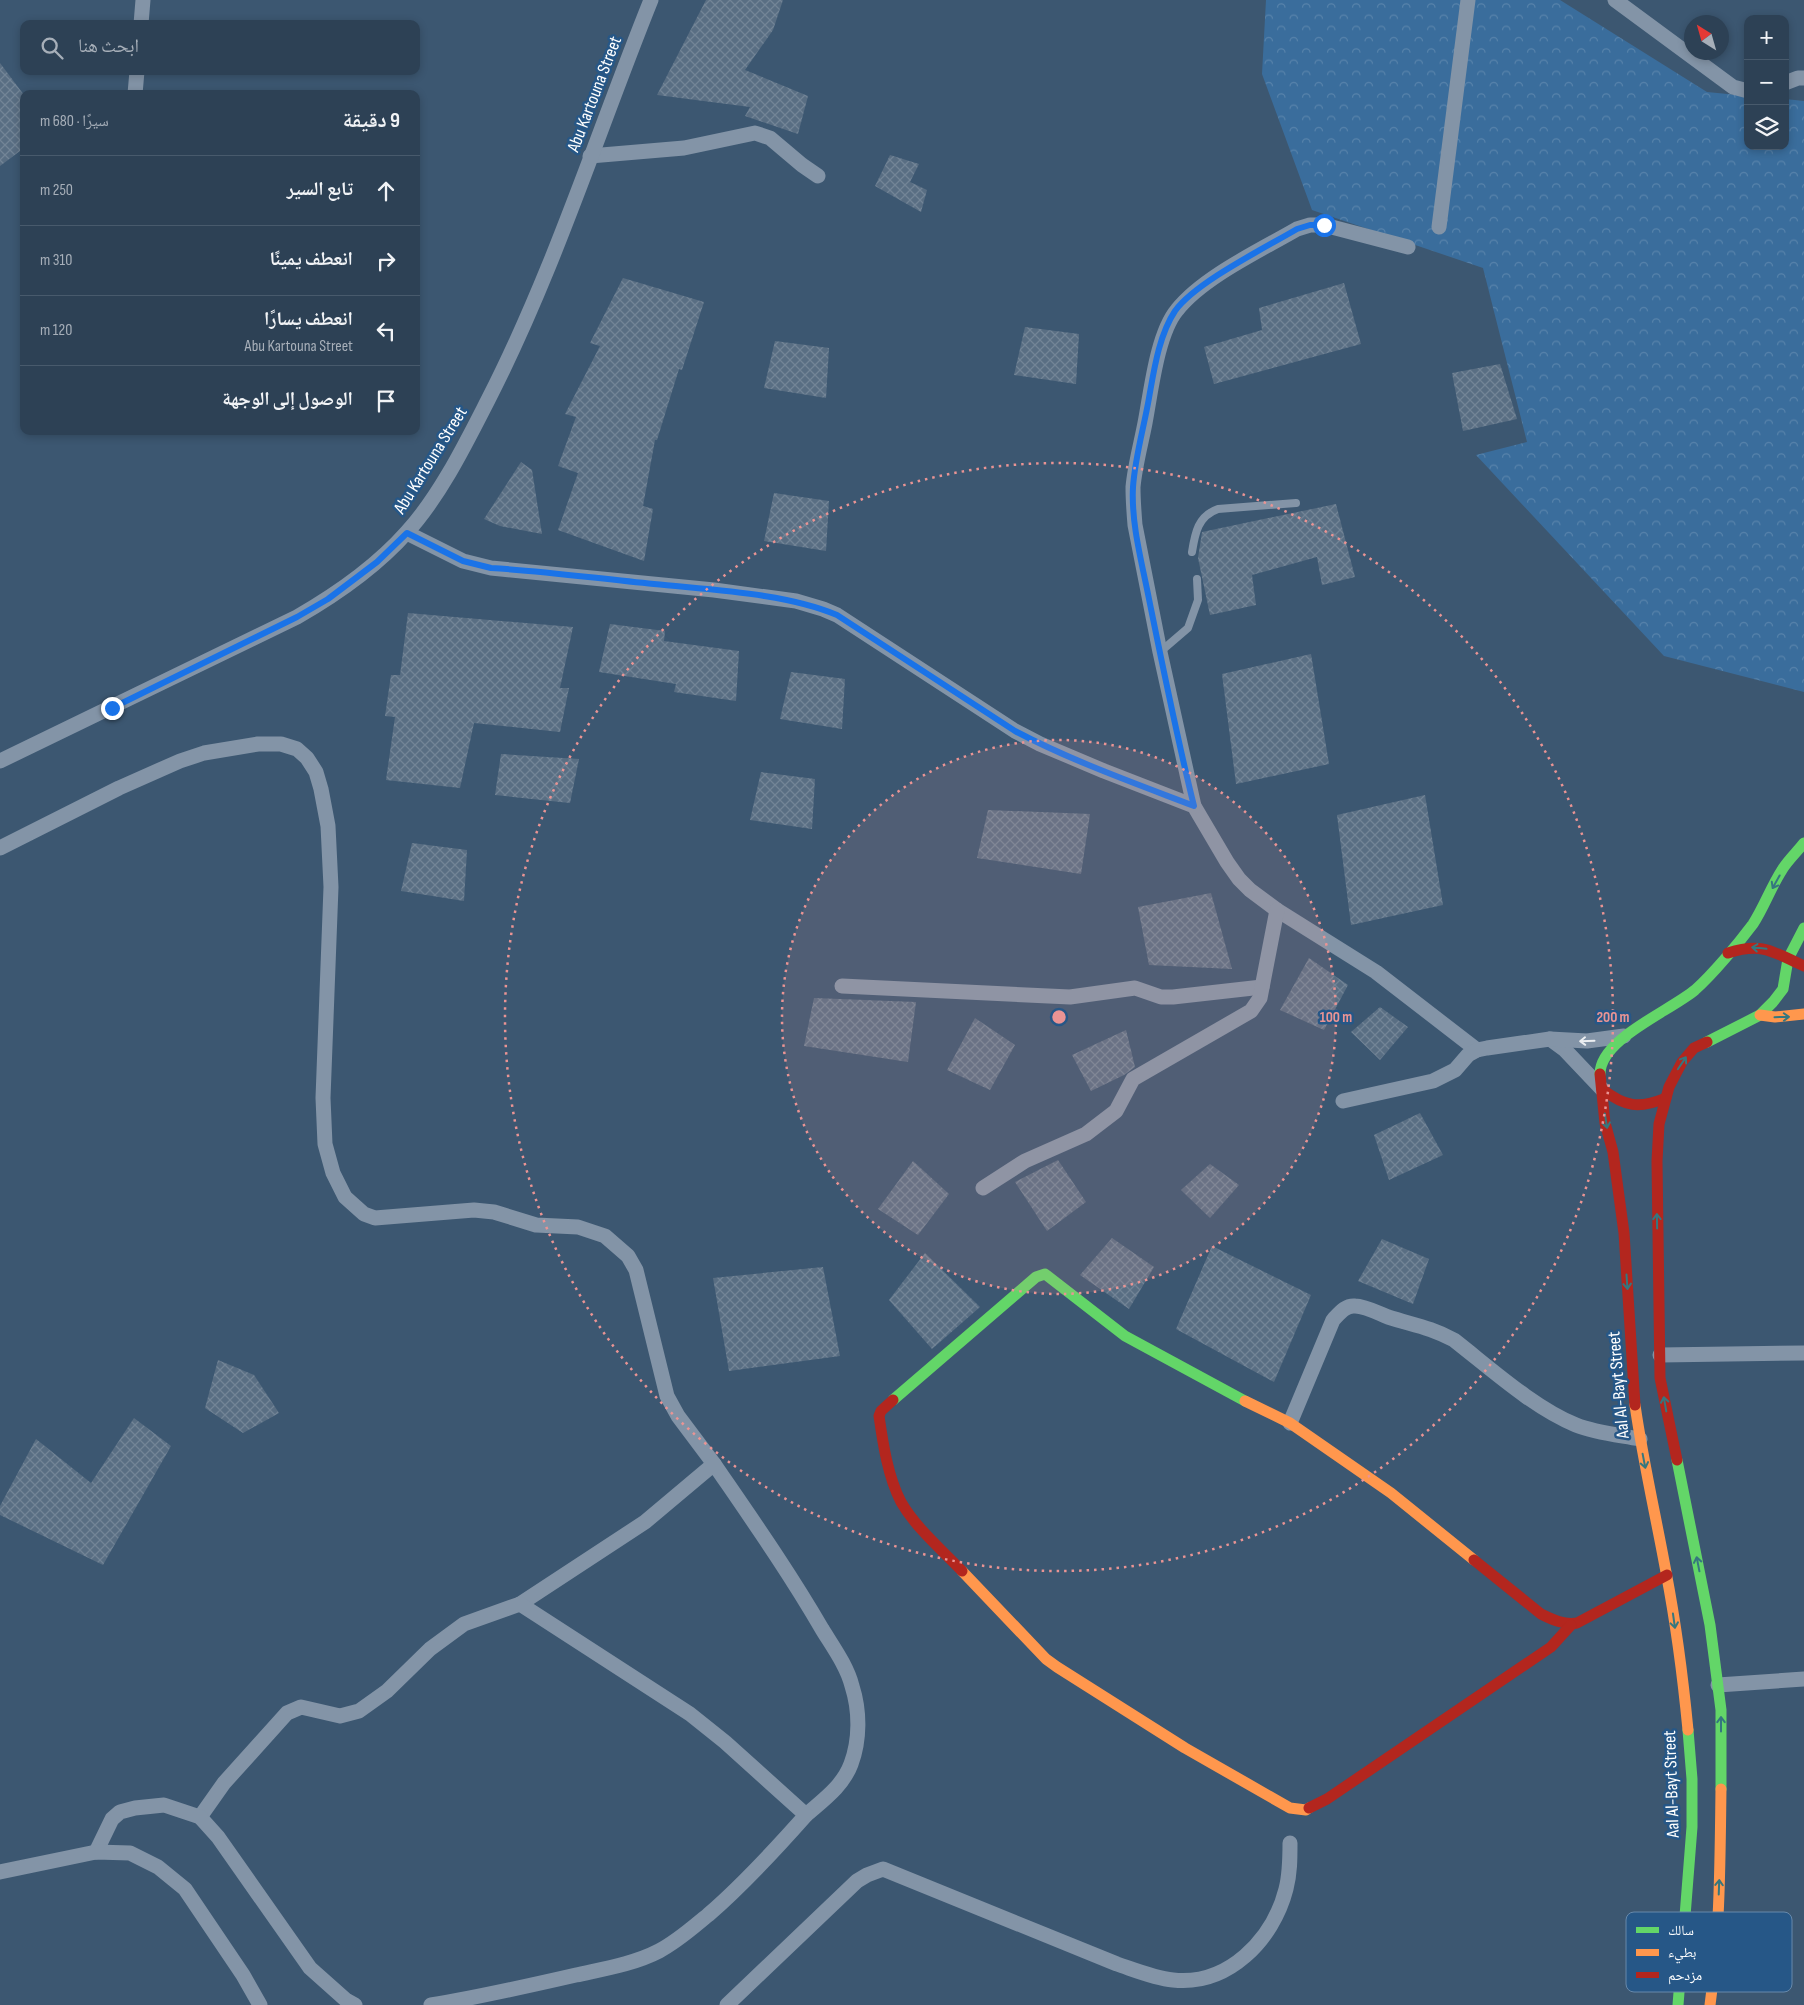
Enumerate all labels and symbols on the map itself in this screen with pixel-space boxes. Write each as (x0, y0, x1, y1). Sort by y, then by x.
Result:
north arrow (1684, 15, 1729, 60)
street label: Abu Kartouna Street (562, 33, 626, 156)
route start (1313, 214, 1336, 237)
street label: Abu Kartouna Street (389, 403, 472, 518)
route end (101, 697, 124, 720)
one-way arrow (1770, 875, 1780, 889)
one-way arrow (1751, 943, 1767, 953)
centre of rings (1050, 1008, 1068, 1026)
text: 100 m (1320, 1008, 1352, 1027)
text: 200 m (1596, 1008, 1630, 1027)
one-way arrow (1774, 1012, 1790, 1022)
one-way arrow (1580, 1036, 1596, 1045)
one-way arrow (1677, 1056, 1687, 1070)
one-way arrow (1601, 1113, 1611, 1129)
one-way arrow (1653, 1213, 1662, 1229)
one-way arrow (1622, 1274, 1631, 1290)
street label: Aal Al-Bayt Street (1603, 1330, 1634, 1440)
one-way arrow (1660, 1397, 1670, 1413)
one-way arrow (1640, 1452, 1649, 1468)
one-way arrow (1693, 1556, 1702, 1572)
one-way arrow (1669, 1612, 1679, 1628)
one-way arrow (1716, 1716, 1726, 1732)
street label: Aal Al-Bayt Street (1659, 1729, 1684, 1839)
one-way arrow (1715, 1879, 1724, 1895)
legend (1626, 1912, 1792, 1992)
text: سالك (1668, 1922, 1694, 1939)
text: بطيء (1668, 1944, 1697, 1964)
text: مزدحم (1668, 1967, 1702, 1985)

